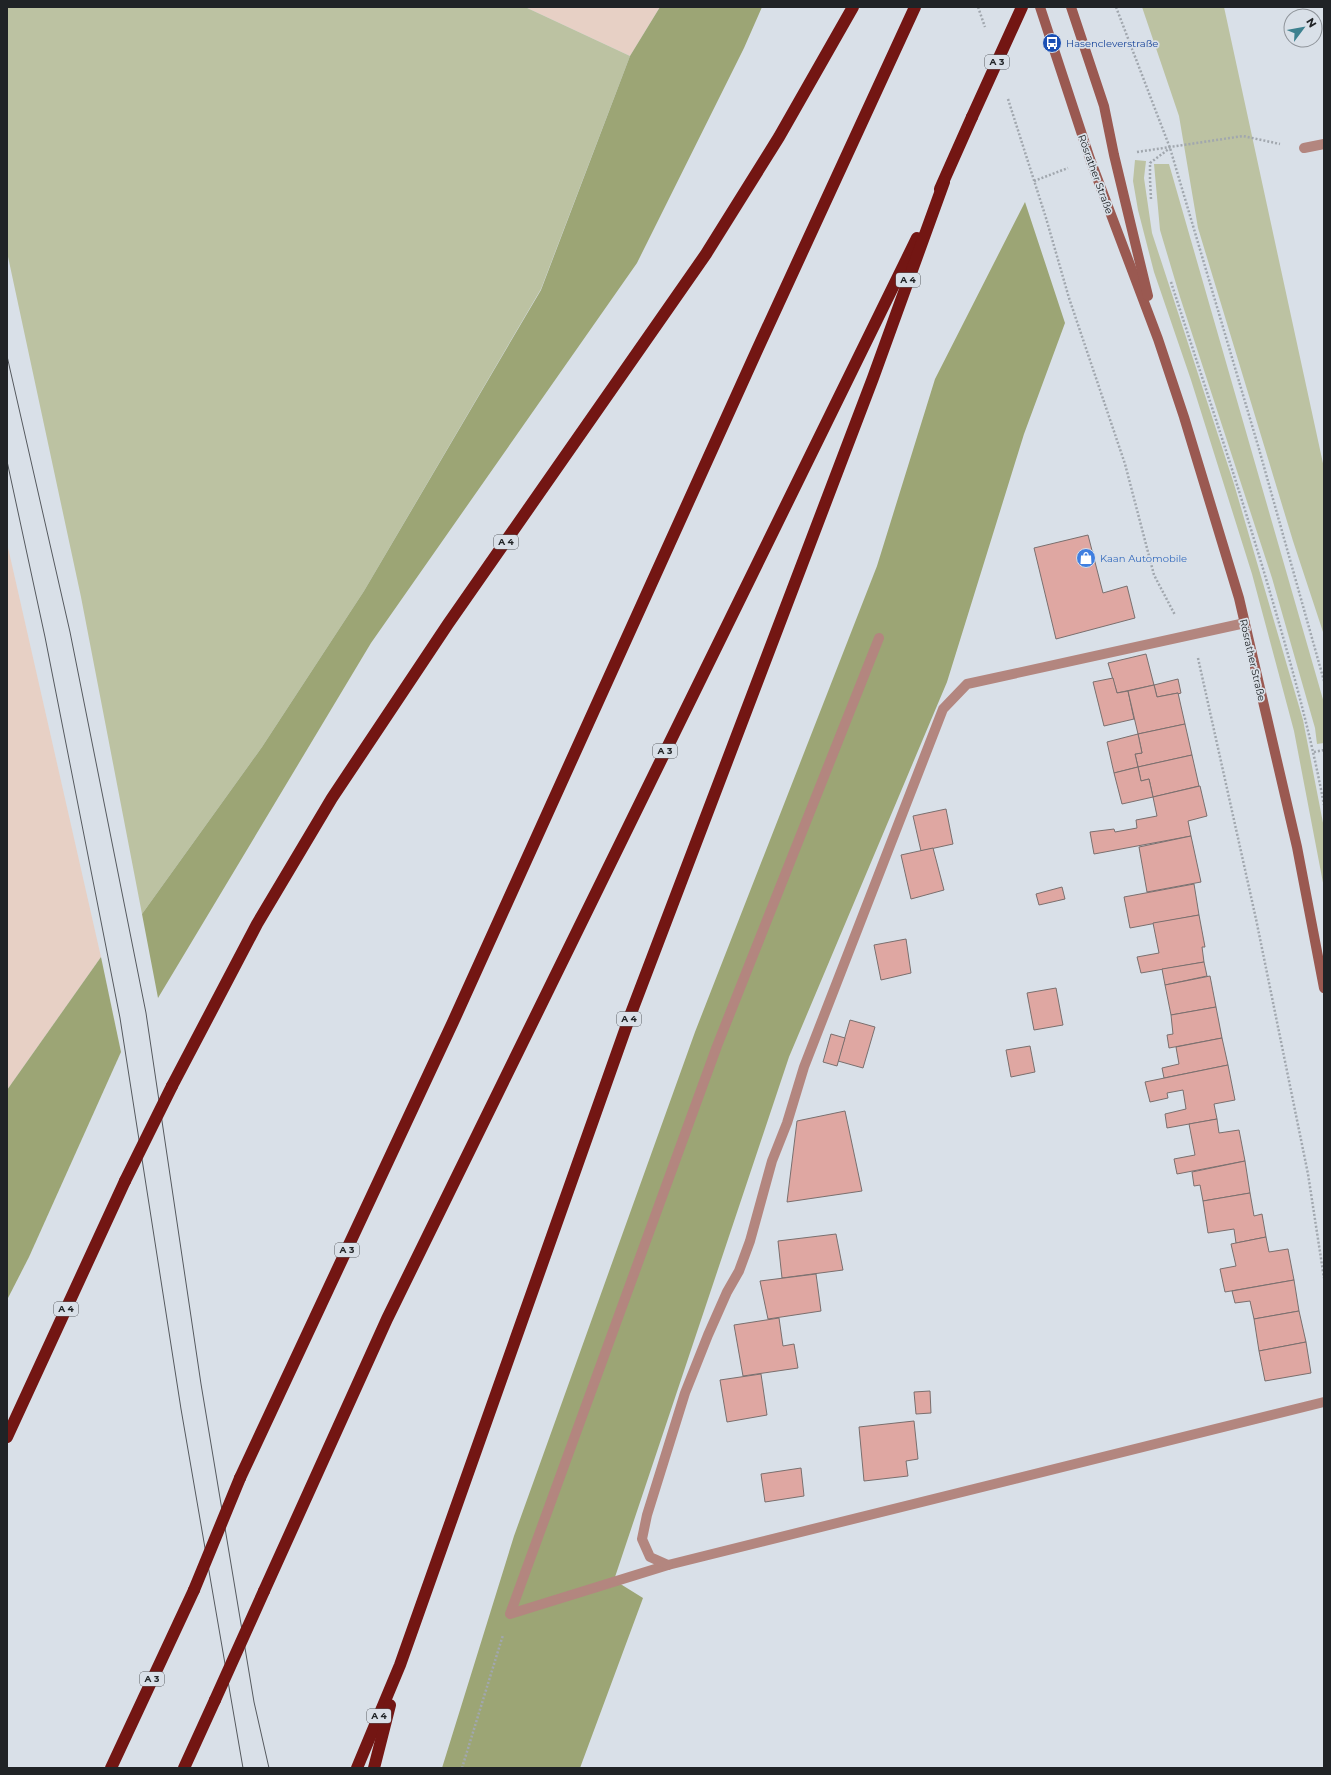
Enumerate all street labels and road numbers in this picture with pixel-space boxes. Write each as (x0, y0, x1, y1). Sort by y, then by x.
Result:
road number: A 3 (985, 55, 1009, 69)
street label: Rösrather Straße (1075, 133, 1116, 216)
road number: A 4 (896, 273, 920, 287)
road number: A 4 (494, 535, 518, 549)
street label: Rösrather Straße (1237, 618, 1268, 702)
road number: A 3 (653, 744, 677, 758)
road number: A 4 (617, 1012, 641, 1026)
road number: A 3 (335, 1243, 359, 1257)
road number: A 4 (54, 1302, 78, 1316)
road number: A 3 (140, 1672, 164, 1686)
road number: A 4 (367, 1709, 391, 1723)

